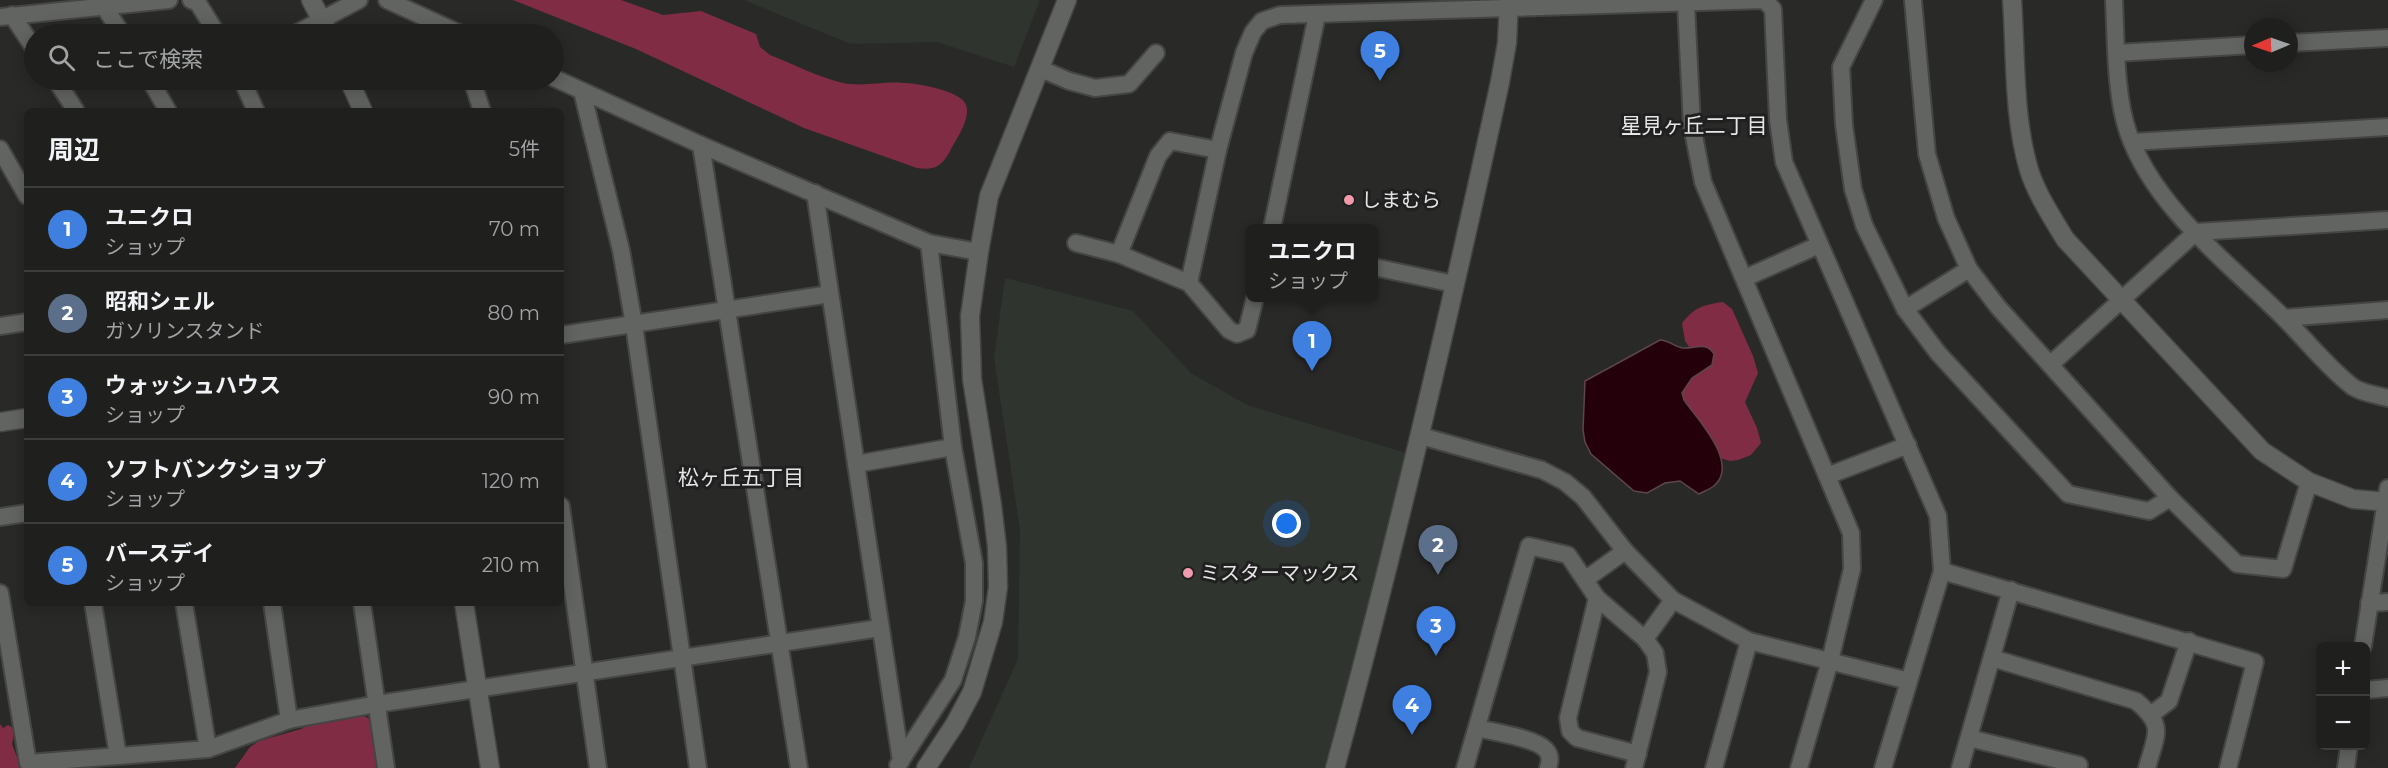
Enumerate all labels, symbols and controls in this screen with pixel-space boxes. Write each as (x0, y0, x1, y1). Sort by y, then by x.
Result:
north arrow (2244, 18, 2298, 72)
search box (24, 24, 564, 90)
pin: 5 (1360, 32, 1400, 81)
icon: search (45, 41, 78, 74)
text: ここで検索 (93, 46, 203, 73)
district label: 星見ヶ丘二丁目 (1621, 113, 1768, 138)
text: 周辺 (48, 134, 100, 166)
text: 5件 (509, 137, 540, 161)
place label: しまむら (1361, 188, 1441, 212)
marker: しまむら (1342, 193, 1356, 207)
text: ユニクロ (105, 204, 193, 231)
text: 1 (64, 217, 71, 241)
text: 70 m (489, 217, 540, 241)
popup (1246, 224, 1378, 302)
text: ショップ (105, 235, 185, 259)
text: ユニクロ (1268, 238, 1356, 265)
text: ショップ (1268, 269, 1348, 293)
text: 昭和シェル (105, 288, 215, 315)
text: 2 (62, 301, 73, 325)
text: 80 m (488, 301, 540, 325)
text: ガソリンスタンド (105, 319, 265, 343)
pin: 1 (1292, 322, 1332, 371)
text: ウォッシュハウス (105, 372, 281, 399)
text: 3 (62, 385, 73, 409)
text: 90 m (488, 385, 540, 409)
text: ショップ (105, 403, 185, 427)
text: ソフトバンクショップ (105, 456, 326, 483)
district label: 松ヶ丘五丁目 (678, 465, 804, 490)
text: 4 (61, 469, 74, 493)
text: 120 m (482, 469, 540, 493)
text: ショップ (105, 487, 185, 511)
your location (1272, 509, 1301, 538)
pin: 2 (1418, 526, 1458, 575)
text: バースデイ (105, 540, 214, 567)
text: 5 (62, 553, 73, 577)
text: 210 m (482, 553, 540, 577)
place label: ミスターマックス (1200, 561, 1359, 585)
marker: ミスターマックス (1181, 566, 1195, 580)
text: ショップ (105, 571, 185, 595)
pin: 3 (1416, 606, 1456, 656)
map controls (2316, 642, 2370, 750)
button: + (2316, 642, 2370, 696)
pin: 4 (1392, 686, 1432, 735)
button: − (2316, 696, 2370, 750)

